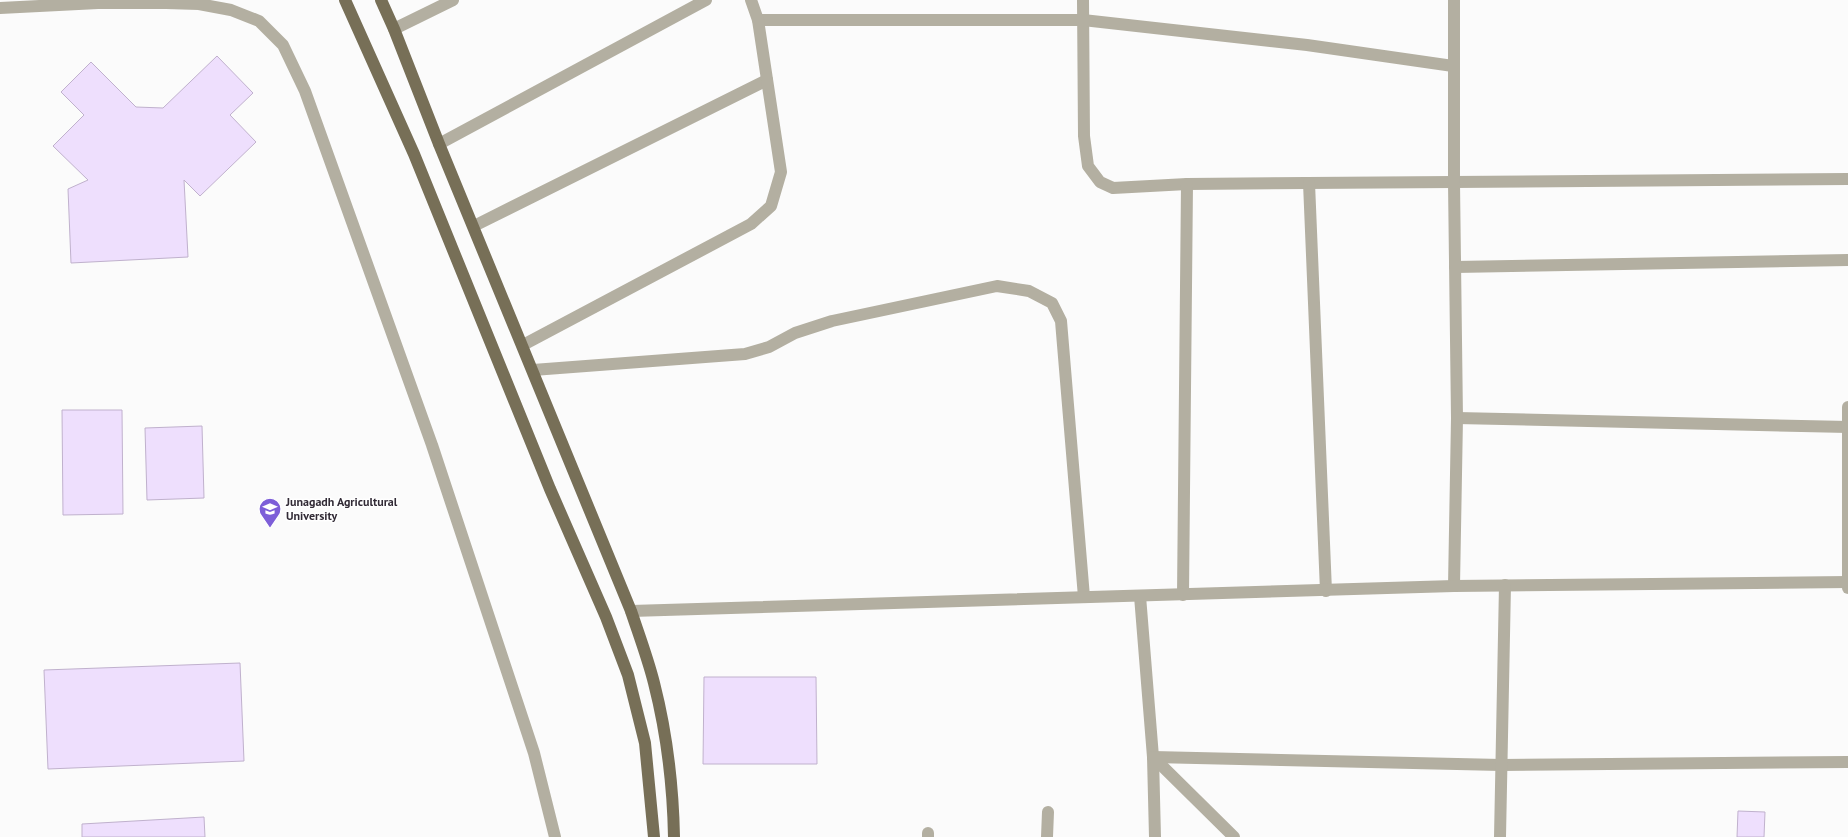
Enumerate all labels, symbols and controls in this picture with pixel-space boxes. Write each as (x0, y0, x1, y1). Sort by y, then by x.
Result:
place label: Junagadh Agricultural University (285, 494, 398, 523)
school or university icon: Junagadh Agricultural University (257, 496, 283, 529)

